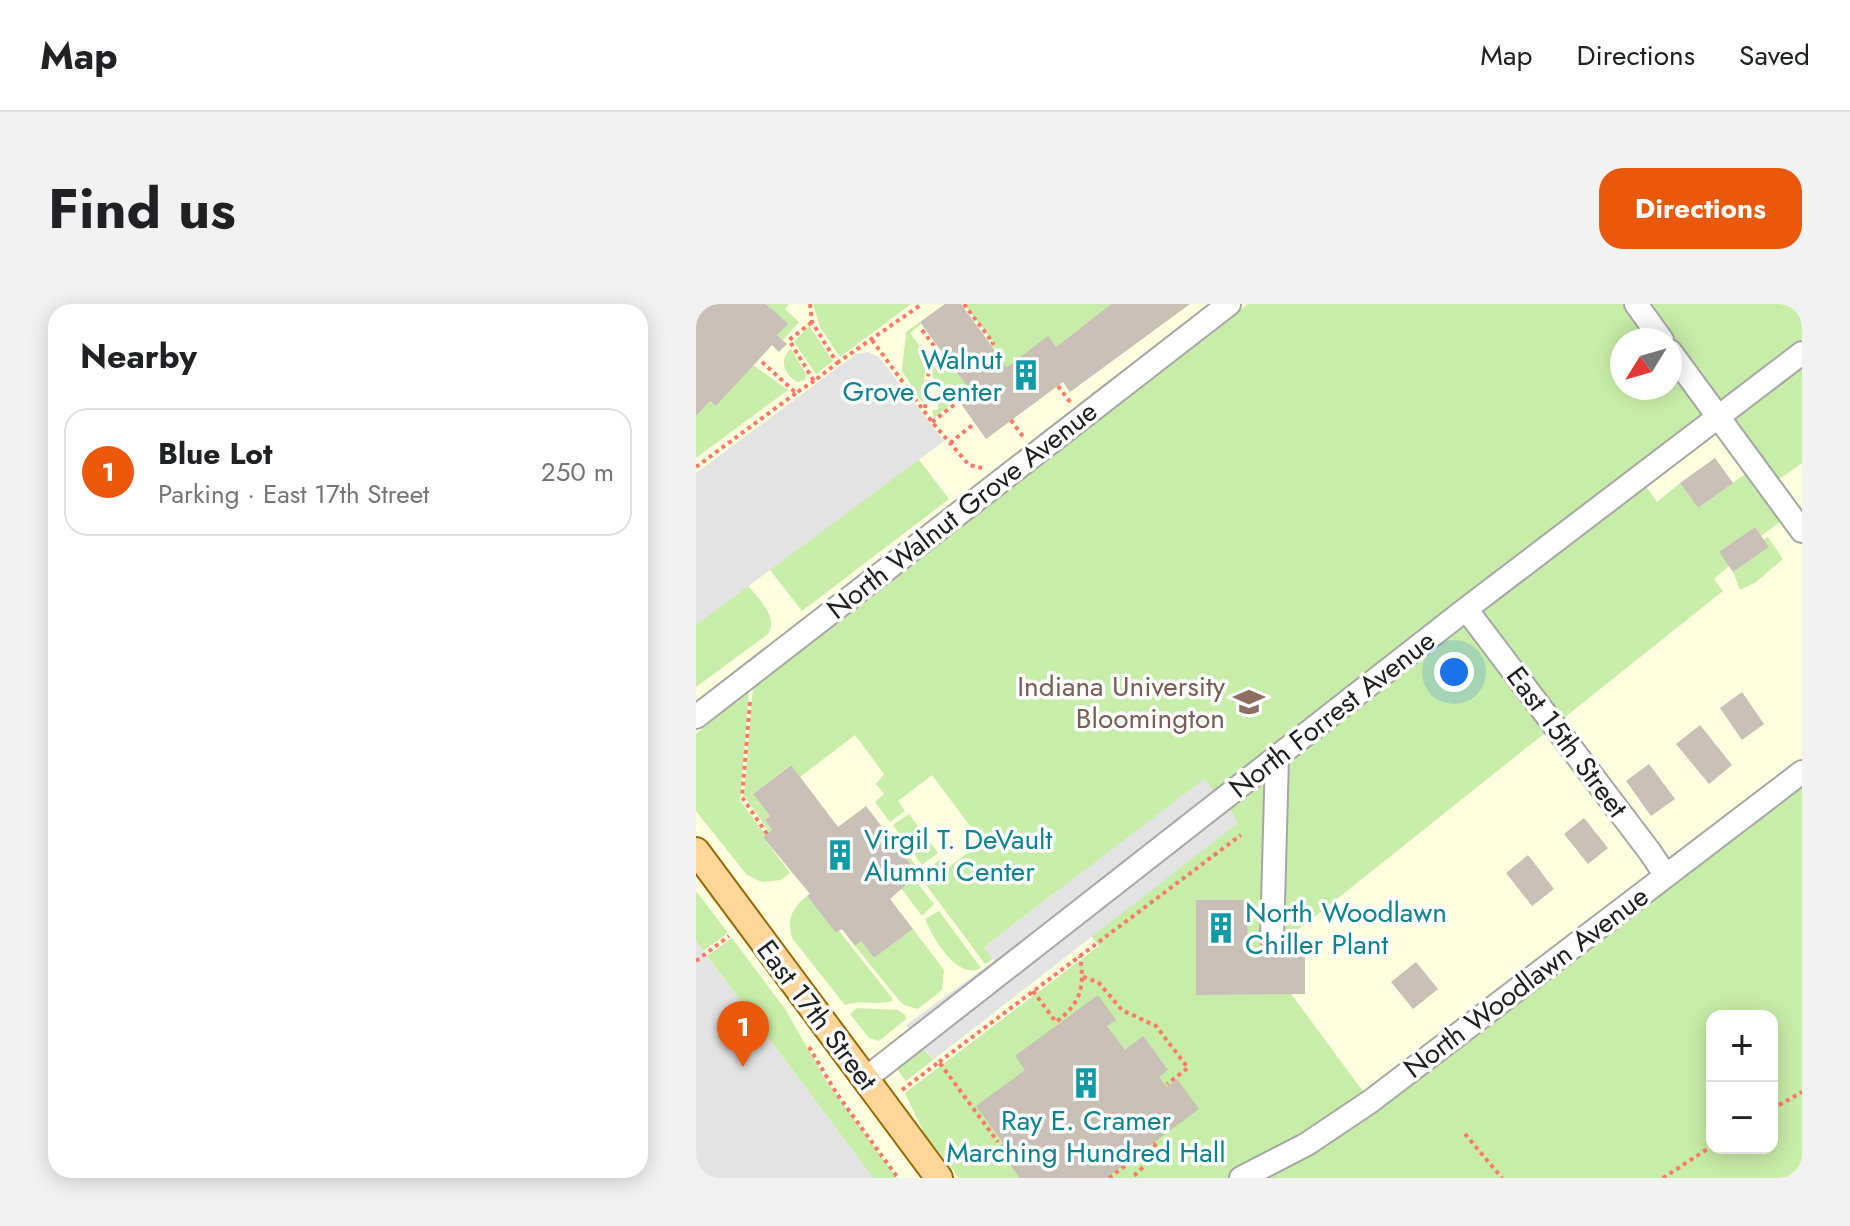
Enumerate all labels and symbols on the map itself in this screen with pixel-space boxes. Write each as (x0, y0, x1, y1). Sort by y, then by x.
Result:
north arrow (1610, 328, 1682, 400)
place label: Walnut Grove Center (842, 339, 1002, 412)
building icon: Walnut Grove Center (1009, 358, 1043, 392)
street label: North Walnut Grove Avenue (818, 391, 1106, 629)
street label: North Forrest Avenue (1220, 620, 1444, 808)
your location (1434, 652, 1474, 692)
street label: East 15th Street (1496, 658, 1638, 827)
place label: Indiana University Bloomington (1017, 666, 1226, 739)
school or university icon: Indiana University Bloomington (1232, 685, 1266, 719)
place label: Virgil T. DeVault Alumni Center (864, 819, 1053, 892)
building icon: Virgil T. DeVault Alumni Center (823, 838, 857, 872)
street label: North Woodlawn Avenue (1395, 876, 1657, 1088)
place label: North Woodlawn Chiller Plant (1245, 892, 1447, 965)
building icon: North Woodlawn Chiller Plant (1204, 911, 1238, 945)
street label: East 17th Street (747, 931, 887, 1099)
pin: 1 (717, 1001, 769, 1067)
building icon: Ray E. Cramer Marching Hundred Hall (1069, 1066, 1103, 1100)
place label: Ray E. Cramer Marching Hundred Hall (946, 1100, 1226, 1173)

